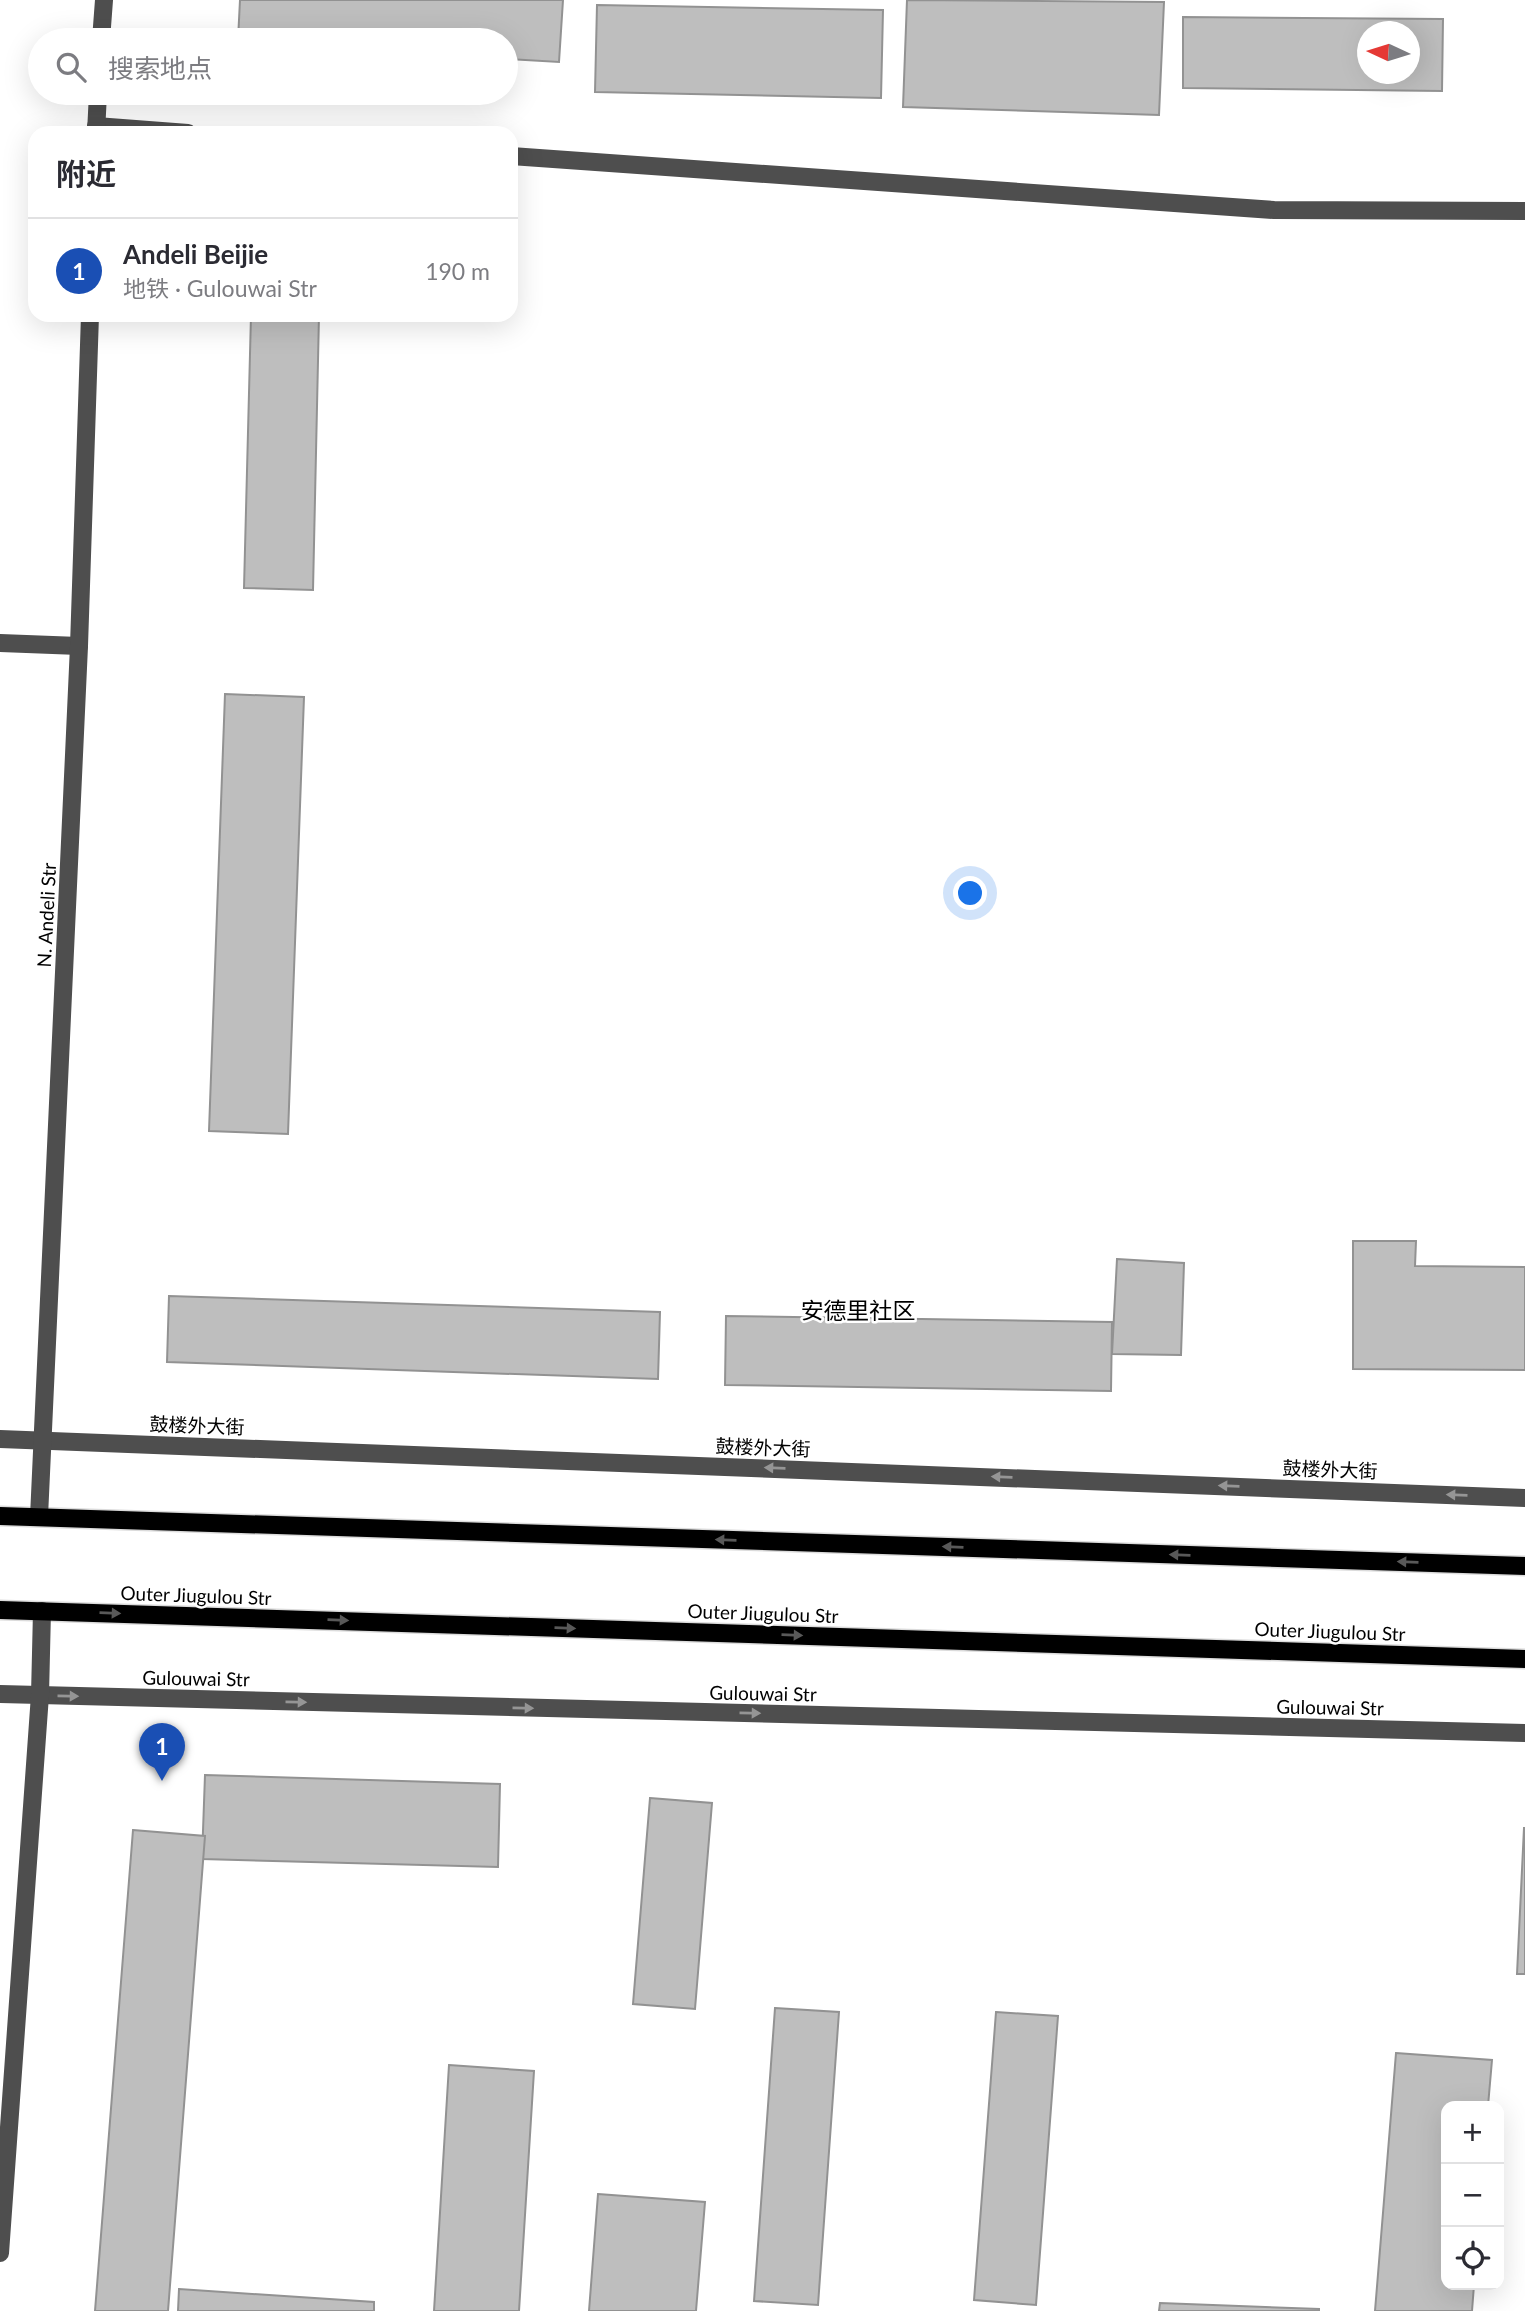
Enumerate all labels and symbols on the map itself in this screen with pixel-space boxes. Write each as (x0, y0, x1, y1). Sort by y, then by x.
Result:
north arrow (1357, 21, 1420, 84)
street label: N. Andeli Str (32, 862, 60, 968)
your location (953, 876, 987, 910)
district label: 安德里社区 (801, 1296, 916, 1324)
street label: 鼓楼外大街 (149, 1412, 245, 1438)
street label: 鼓楼外大街 (715, 1434, 811, 1460)
street label: 鼓楼外大街 (1282, 1456, 1378, 1482)
one-way arrow (764, 1463, 786, 1474)
one-way arrow (991, 1472, 1013, 1483)
one-way arrow (1218, 1481, 1240, 1492)
one-way arrow (1446, 1489, 1468, 1500)
one-way arrow (714, 1534, 736, 1545)
one-way arrow (942, 1542, 964, 1553)
one-way arrow (1169, 1549, 1191, 1560)
one-way arrow (1397, 1557, 1419, 1568)
street label: Outer Jiugulou Str (120, 1581, 272, 1609)
street label: Outer Jiugulou Str (687, 1599, 839, 1627)
one-way arrow (99, 1607, 121, 1618)
one-way arrow (327, 1615, 349, 1626)
street label: Outer Jiugulou Str (1254, 1617, 1406, 1645)
one-way arrow (554, 1622, 576, 1633)
one-way arrow (782, 1629, 804, 1641)
street label: Gulouwai Str (142, 1666, 250, 1690)
street label: Gulouwai Str (709, 1681, 817, 1705)
one-way arrow (57, 1690, 79, 1702)
street label: Gulouwai Str (1276, 1695, 1384, 1719)
one-way arrow (285, 1696, 307, 1707)
one-way arrow (512, 1702, 534, 1713)
one-way arrow (740, 1708, 762, 1719)
pin: 1 (139, 1723, 185, 1781)

